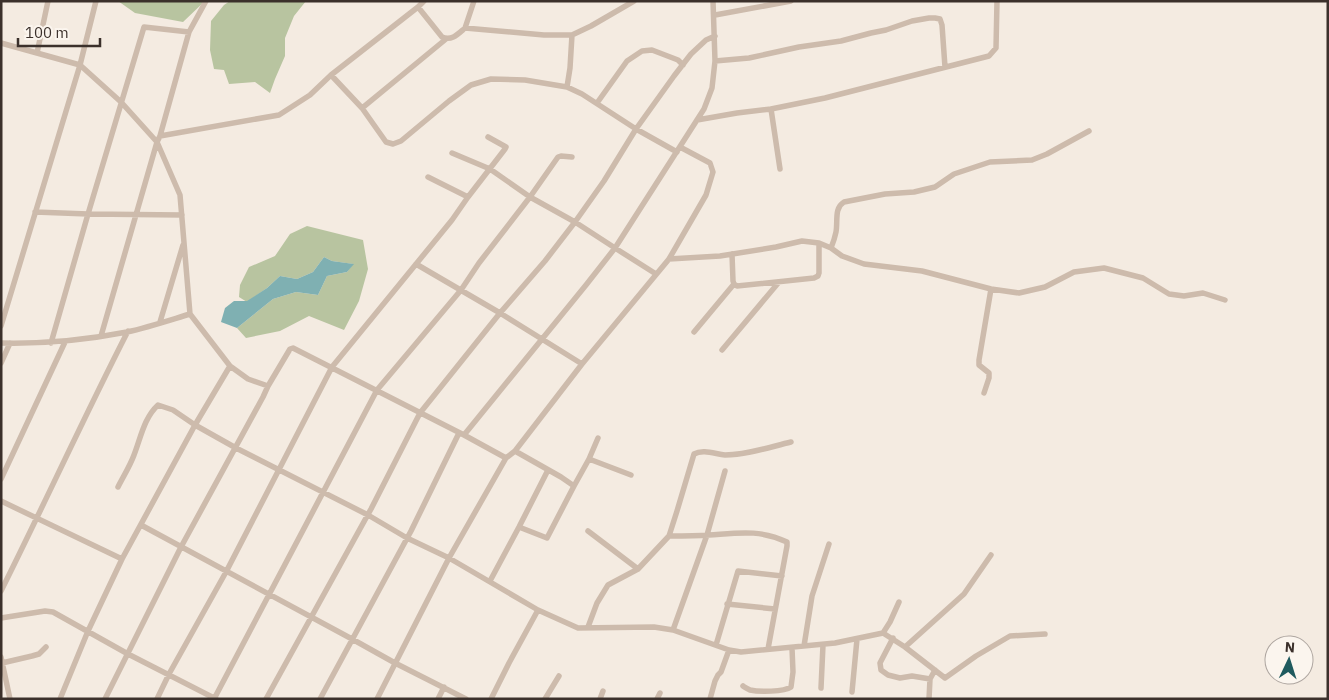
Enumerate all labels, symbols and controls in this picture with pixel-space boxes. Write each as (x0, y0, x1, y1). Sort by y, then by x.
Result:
scale bar (18, 15, 100, 47)
text: 100 m (25, 23, 69, 42)
north arrow (1264, 635, 1314, 685)
text: N (1284, 638, 1296, 656)

